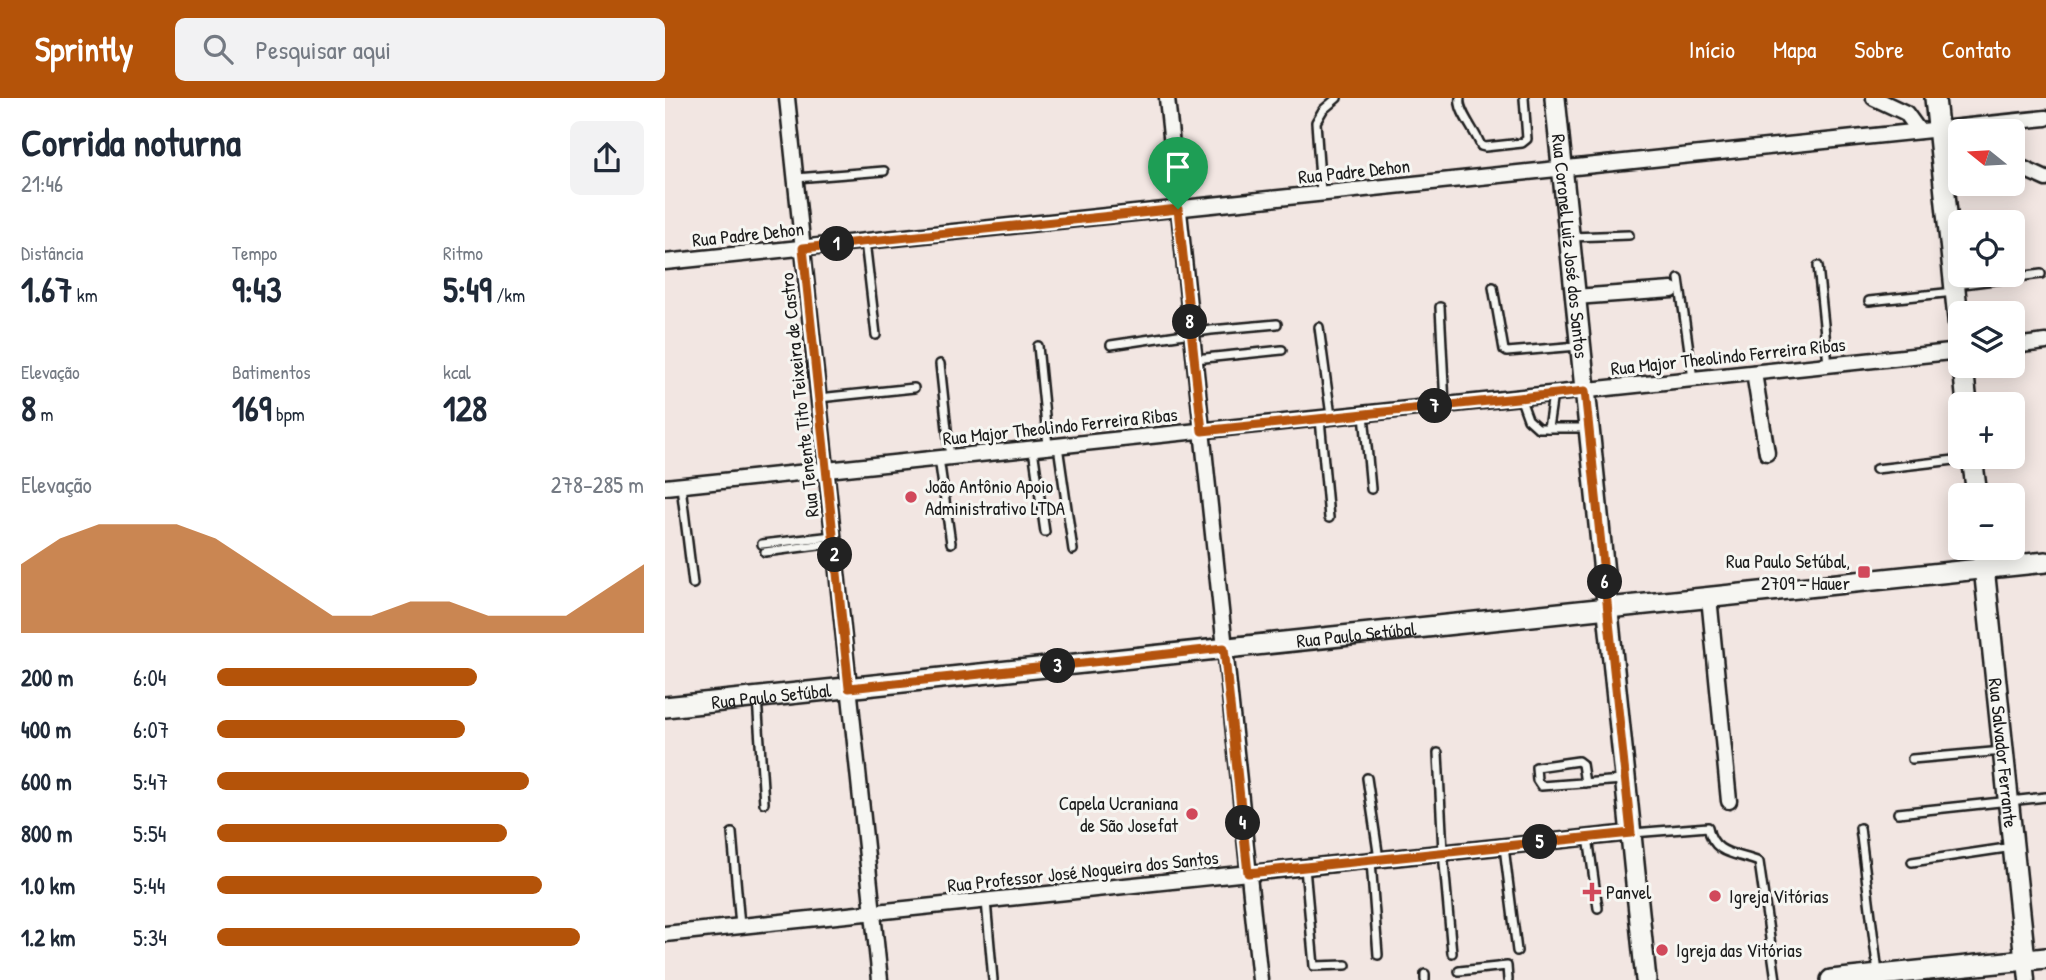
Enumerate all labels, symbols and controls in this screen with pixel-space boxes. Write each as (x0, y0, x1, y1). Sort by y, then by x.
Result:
search box (175, 18, 665, 81)
text: Sprintly (35, 27, 133, 71)
icon: search (199, 30, 237, 68)
text: Pesquisar aqui (255, 32, 391, 67)
text: Início (1689, 33, 1735, 65)
text: Mapa (1773, 33, 1816, 65)
text: Sobre (1854, 33, 1904, 65)
text: Contato (1942, 33, 2011, 65)
text: Corrida noturna (21, 116, 241, 168)
north arrow (1948, 119, 2025, 196)
map controls (1948, 119, 2025, 560)
button: share (570, 121, 644, 195)
street label: Rua Coronel Luiz José dos Santos (1546, 133, 1595, 360)
pin (1148, 137, 1208, 209)
icon: arrive (1159, 148, 1197, 186)
street label: Rua Padre Dehon (1297, 152, 1411, 190)
text: 21:46 (21, 168, 63, 199)
button: locate (1948, 210, 2025, 287)
street label: Rua Padre Dehon (691, 215, 805, 253)
pin: 1 (819, 226, 855, 262)
text: 1 (833, 230, 840, 256)
text: Distância (21, 240, 83, 266)
text: Tempo (232, 240, 277, 266)
text: Ritmo (443, 240, 483, 266)
text: 1.67 (21, 266, 73, 313)
text: 9:43 (232, 266, 282, 313)
text: 5:49 (443, 266, 492, 313)
street label: Rua Tenente Tito Teixeira de Castro (773, 271, 825, 518)
text: km (73, 282, 98, 308)
text: /km (492, 282, 525, 308)
button: layers (1948, 301, 2025, 378)
pin: 8 (1173, 304, 1207, 340)
text: 8 (1185, 308, 1194, 334)
street label: Rua Major Theolindo Ferreira Ribas (1609, 331, 1847, 381)
text: Elevação (21, 359, 80, 385)
text: Batimentos (232, 359, 310, 385)
text: kcal (443, 359, 471, 385)
text: 8 (21, 385, 36, 432)
text: 169 (232, 385, 272, 432)
text: 128 (443, 385, 487, 432)
pin: 7 (1417, 388, 1453, 424)
text: 7 (1430, 392, 1439, 418)
button: + (1948, 392, 2025, 469)
text: m (36, 401, 53, 427)
text: bpm (272, 401, 305, 427)
street label: Rua Major Theolindo Ferreira Ribas (941, 401, 1179, 451)
text: Elevação (21, 469, 92, 500)
text: 278–285 m (551, 469, 644, 500)
place label: João Antônio Apoio Administrativo LTDA (925, 473, 1065, 521)
button: − (1948, 483, 2025, 560)
marker: João Antônio Apoio Administrativo LTDA (903, 489, 919, 505)
pin: 2 (817, 538, 853, 573)
text: 2 (830, 541, 839, 567)
place label: Rua Paulo Setúbal, 2709 - Hauer (1726, 548, 1851, 596)
pin: 6 (1587, 564, 1623, 600)
marker: Rua Paulo Setúbal, 2709 - Hauer (1856, 564, 1872, 580)
text: 6 (1601, 568, 1608, 594)
street label: Rua Paulo Setúbal (1295, 615, 1418, 654)
pin: 3 (1041, 648, 1075, 684)
text: 3 (1053, 652, 1062, 678)
text: 200 m (21, 662, 73, 693)
text: 6:04 (133, 662, 166, 693)
street label: Rua Paulo Setúbal (710, 677, 833, 715)
street label: Rua Salvador Ferrante (1983, 677, 2024, 830)
text: 400 m (21, 714, 71, 745)
text: 6:07 (133, 714, 169, 745)
text: 600 m (21, 766, 72, 797)
text: 5:47 (133, 766, 168, 797)
place label: Capela Ucraniana de São Josefat (1059, 790, 1179, 838)
marker: Capela Ucraniana de São Josefat (1184, 806, 1200, 822)
pin: 4 (1225, 806, 1261, 840)
text: 4 (1239, 809, 1246, 835)
text: 800 m (21, 818, 73, 849)
text: 5:54 (133, 818, 166, 849)
pin: 5 (1523, 824, 1557, 860)
text: 5 (1535, 828, 1544, 854)
street label: Rua Professor José Nogueira dos Santos (946, 844, 1220, 898)
text: 1.0 km (21, 870, 75, 901)
text: 5:44 (133, 870, 165, 901)
place label: Panvel (1606, 879, 1652, 905)
place label: Igreja Vitórias (1729, 883, 1829, 909)
marker: Panvel (1584, 884, 1600, 900)
marker: Igreja Vitórias (1707, 888, 1723, 904)
text: 1.2 km (21, 922, 76, 953)
text: 5:34 (133, 922, 167, 953)
place label: Igreja das Vitórias (1676, 937, 1802, 963)
marker: Igreja das Vitórias (1654, 942, 1670, 958)

